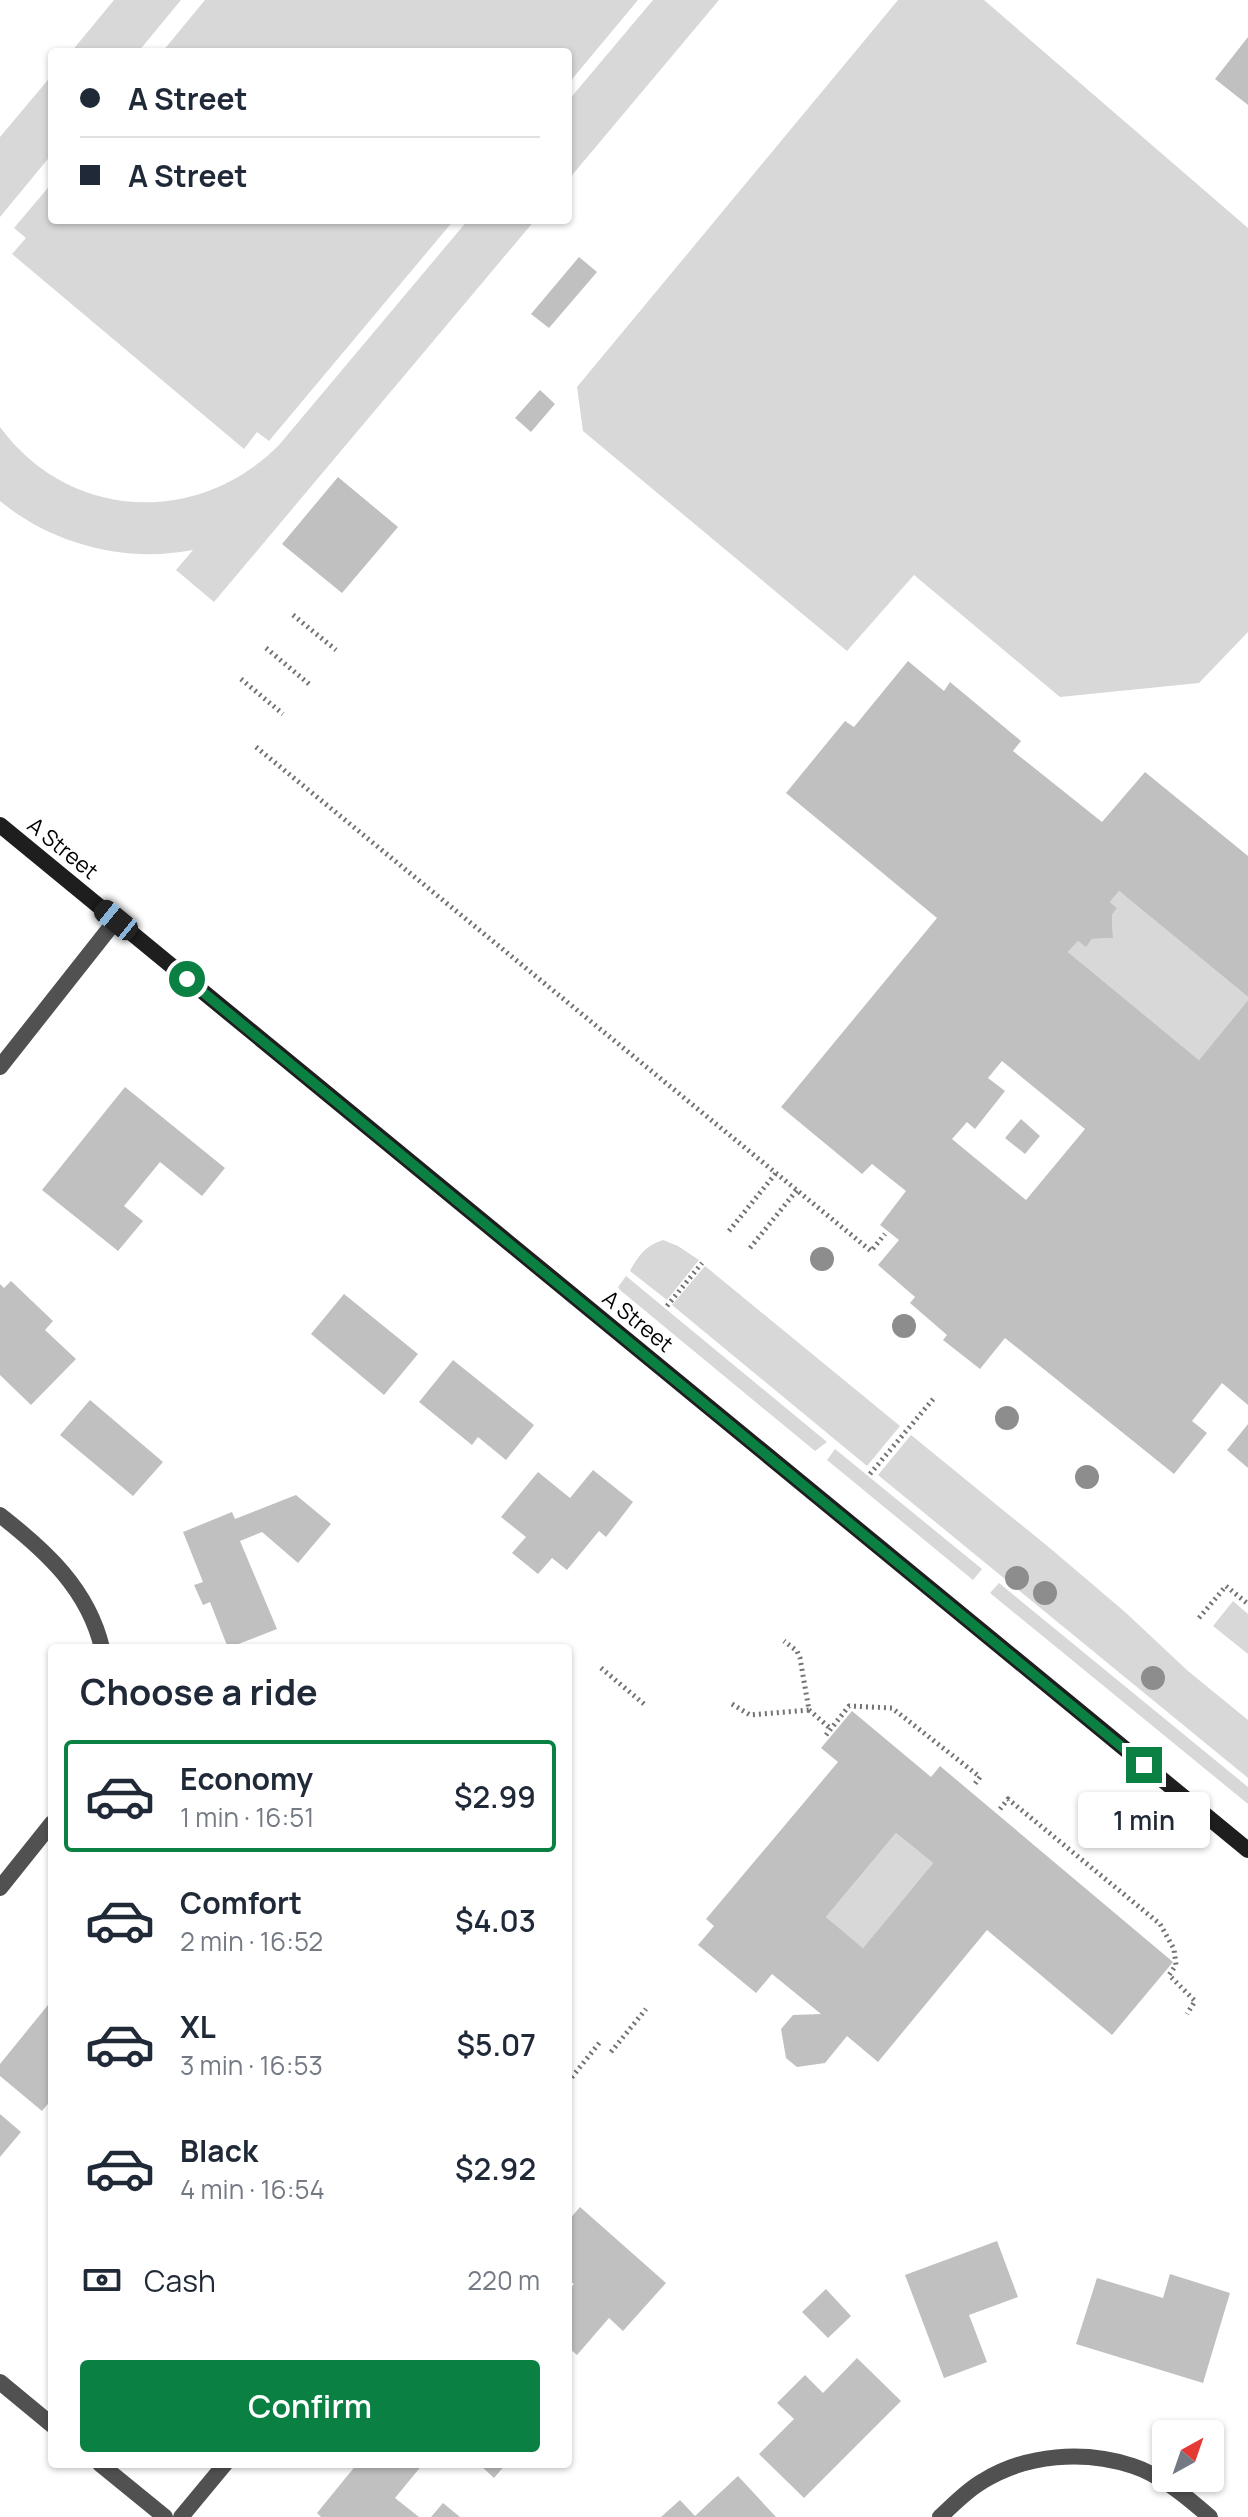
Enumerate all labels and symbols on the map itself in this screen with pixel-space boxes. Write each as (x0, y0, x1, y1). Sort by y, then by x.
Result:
street label: A Street (21, 810, 105, 886)
car (90, 896, 142, 944)
route start (169, 961, 205, 997)
street label: A Street (596, 1283, 680, 1359)
route end (1126, 1747, 1162, 1783)
callout: 1 min (1078, 1793, 1210, 1849)
north arrow (1152, 2420, 1224, 2492)

